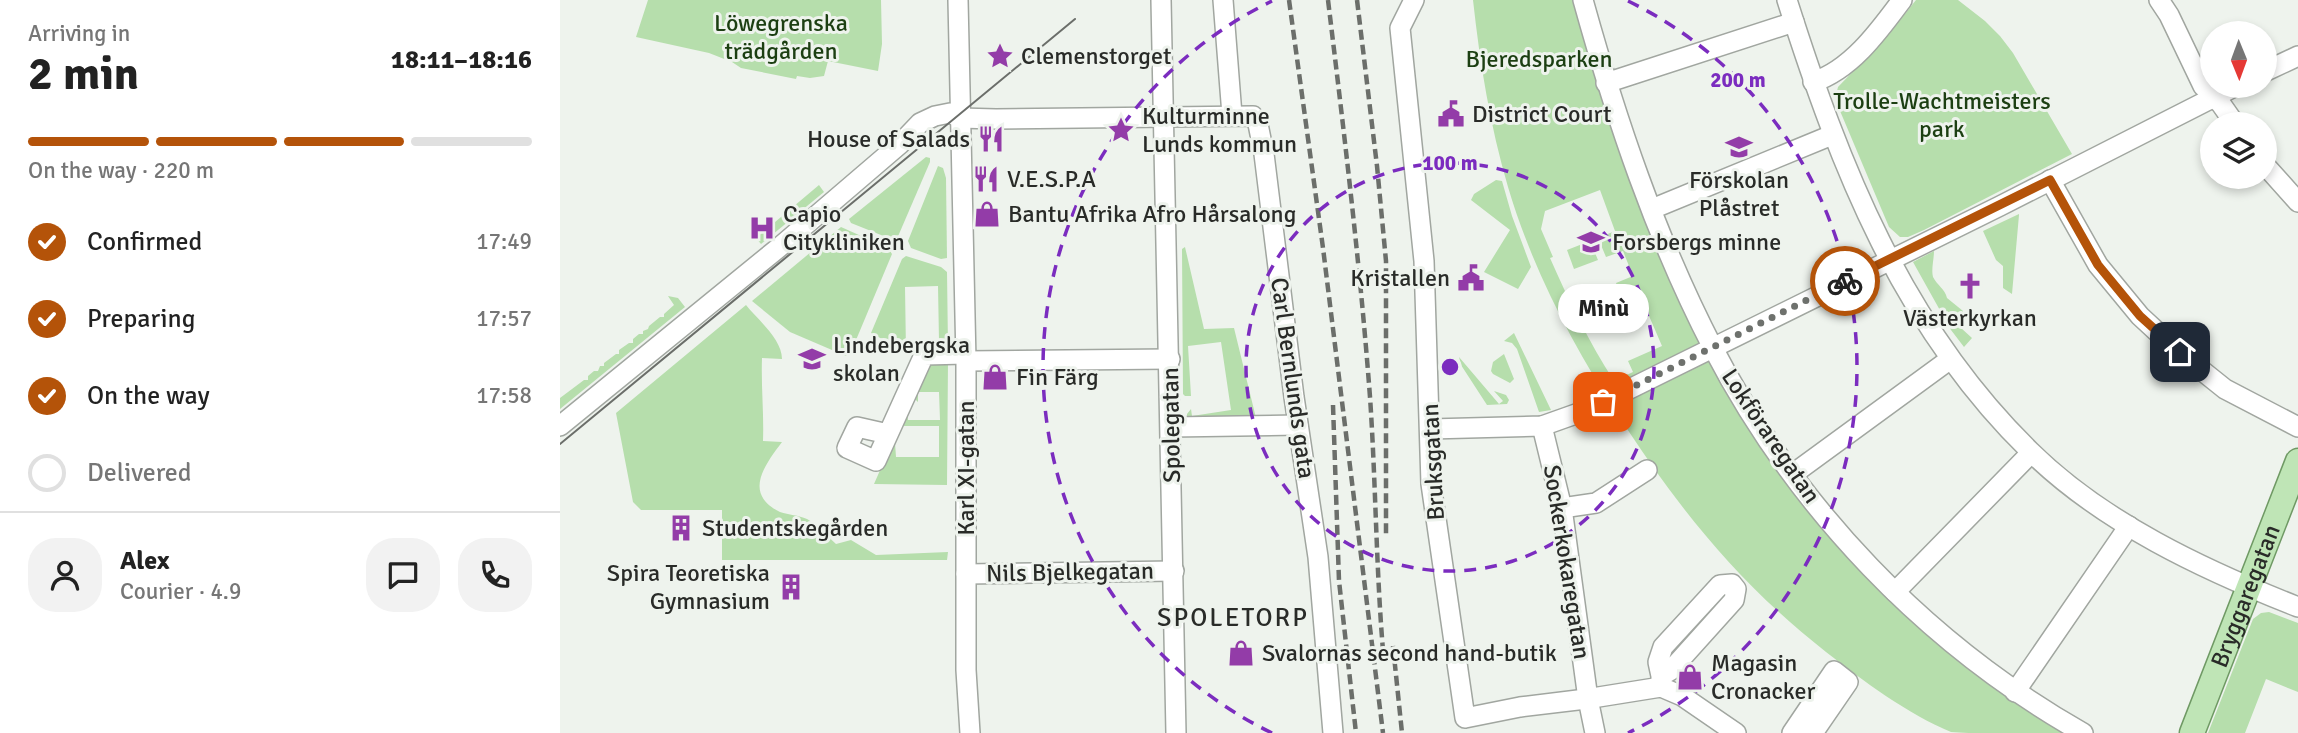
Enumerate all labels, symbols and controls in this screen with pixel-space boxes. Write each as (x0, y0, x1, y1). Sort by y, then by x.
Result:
park label: Löwegrenska trädgården (714, 8, 848, 66)
text: Arriving in (28, 19, 130, 48)
north arrow (2200, 21, 2277, 98)
map controls (2200, 21, 2277, 189)
place icon: Clemenstorget (985, 41, 1015, 71)
place label: Clemenstorget (1021, 41, 1171, 71)
text: 18:11–18:16 (391, 44, 532, 76)
park label: Bjeredsparken (1465, 44, 1613, 74)
text: 2 min (28, 46, 139, 102)
text: 200 m (1710, 67, 1766, 93)
park label: Trolle-Wachtmeisters park (1833, 86, 2051, 144)
public building icon: District Court (1436, 99, 1466, 129)
place label: District Court (1472, 99, 1611, 129)
place label: Kulturminne Lunds kommun (1142, 101, 1297, 159)
button: layers (2200, 112, 2277, 189)
place icon: Kulturminne Lunds kommun (1106, 115, 1136, 145)
place label: House of Salads (807, 124, 970, 154)
restaurant icon: House of Salads (976, 124, 1006, 154)
school or university icon: Förskolan Plåstret (1724, 132, 1754, 162)
text: 100 m (1422, 150, 1478, 176)
text: On the way · 220 m (28, 156, 214, 185)
restaurant icon: V.E.S.P.A (971, 164, 1001, 194)
place label: V.E.S.P.A (1007, 164, 1096, 194)
place label: Förskolan Plåstret (1689, 165, 1789, 223)
place label: Capio Citykliniken (783, 199, 905, 257)
shop icon: Bantu Afrika Afro Hårsalong (972, 199, 1002, 229)
place label: Bantu Afrika Afro Hårsalong (1008, 199, 1296, 229)
hospital icon: Capio Citykliniken (747, 213, 777, 243)
icon: check (28, 223, 66, 261)
text: Confirmed (87, 226, 202, 258)
text: 17:49 (476, 227, 532, 256)
school or university icon: Forsbergs minne (1576, 227, 1606, 257)
place label: Forsbergs minne (1612, 227, 1781, 257)
courier (1810, 246, 1880, 316)
icon: bike (1826, 262, 1864, 300)
place label: Kristallen (1350, 263, 1450, 293)
public building icon: Kristallen (1456, 263, 1486, 293)
church icon: Västerkyrkan (1955, 271, 1985, 301)
street label: Carl Bernlunds gata (1264, 276, 1322, 480)
callout: Minù (1558, 283, 1648, 332)
text: Minù (1578, 294, 1629, 323)
icon: check (28, 300, 66, 338)
text: Preparing (87, 303, 195, 335)
place label: Västerkyrkan (1903, 303, 2037, 333)
text: 17:57 (476, 304, 532, 333)
pin (2150, 322, 2210, 382)
place label: Lindebergska skolan (833, 330, 970, 388)
icon: home (2161, 333, 2199, 371)
school or university icon: Lindebergska skolan (797, 344, 827, 374)
centre of rings (1438, 355, 1462, 379)
shop icon: Fin Färg (980, 362, 1010, 392)
place label: Fin Färg (1016, 362, 1099, 392)
street label: Lokföraregatan (1715, 363, 1827, 509)
street label: Spolegatan (1155, 367, 1187, 483)
pin (1573, 372, 1633, 432)
icon: check (28, 377, 66, 415)
text: On the way (87, 380, 210, 412)
text: 17:58 (476, 381, 532, 410)
icon: bag (1584, 383, 1622, 421)
street label: Karl XI-gatan (951, 400, 981, 536)
street label: Bruksgatan (1415, 403, 1451, 521)
text: Delivered (87, 457, 192, 489)
street label: Sockerkokaregatan (1537, 463, 1597, 661)
building icon: Studentskegården (666, 513, 696, 543)
place label: Studentskegården (702, 513, 888, 543)
street label: Bryggaregatan (2204, 520, 2287, 672)
button: person (28, 538, 102, 612)
button: chat (366, 538, 440, 612)
button: phone (458, 538, 532, 612)
text: Alex (120, 545, 170, 577)
street label: Nils Bjelkegatan (986, 556, 1154, 588)
place label: Spira Teoretiska Gymnasium (607, 558, 770, 616)
building icon: Spira Teoretiska Gymnasium (776, 572, 806, 602)
text: Courier · 4.9 (120, 577, 241, 606)
district label: SPOLETORP (1157, 602, 1309, 634)
shop icon: Svalornas second hand-butik (1226, 638, 1256, 668)
place label: Svalornas second hand-butik (1262, 638, 1557, 668)
place label: Magasin Cronacker (1711, 648, 1815, 706)
shop icon: Magasin Cronacker (1675, 662, 1705, 692)

